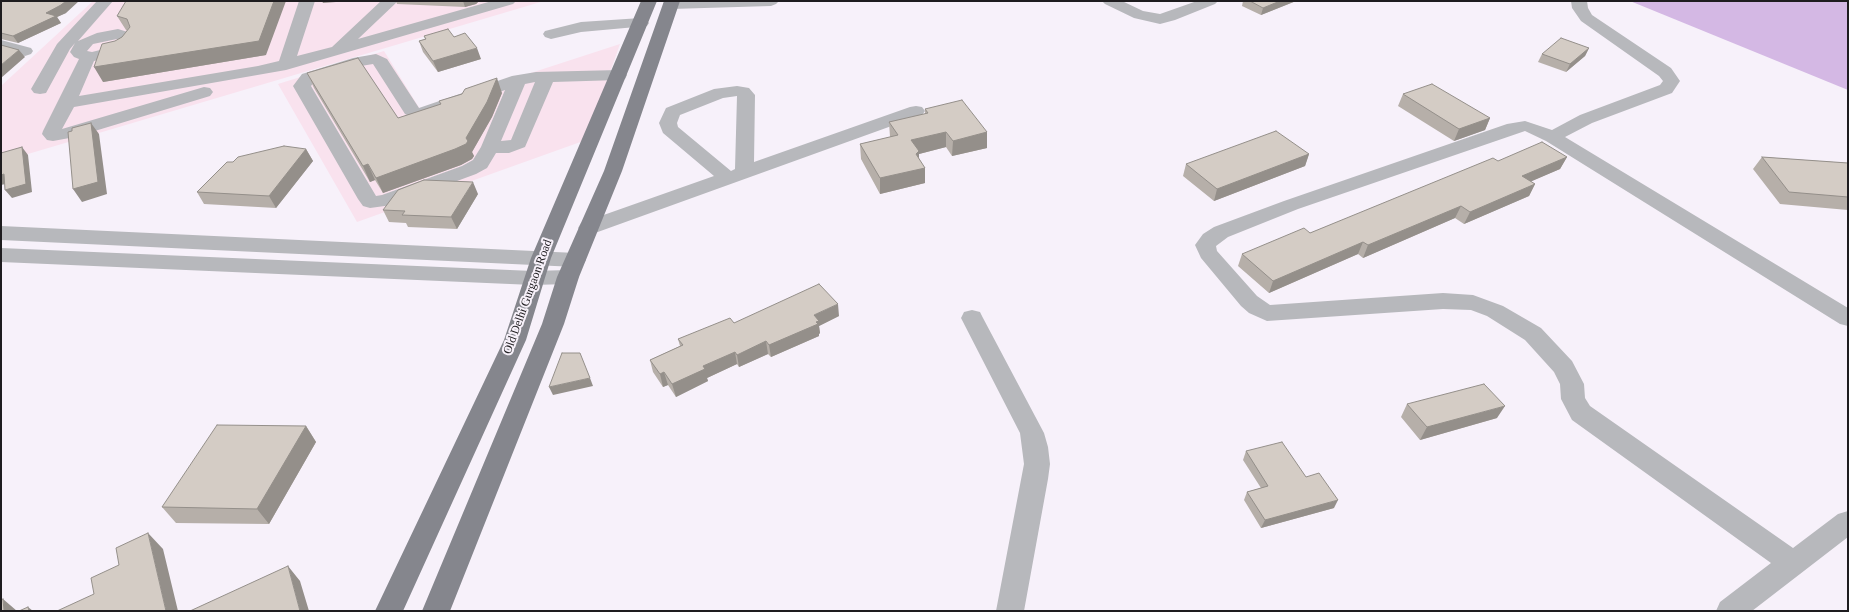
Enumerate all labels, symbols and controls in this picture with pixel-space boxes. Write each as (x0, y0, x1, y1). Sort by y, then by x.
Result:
street label: Old Delhi Gurgaon Road (501, 238, 555, 356)

